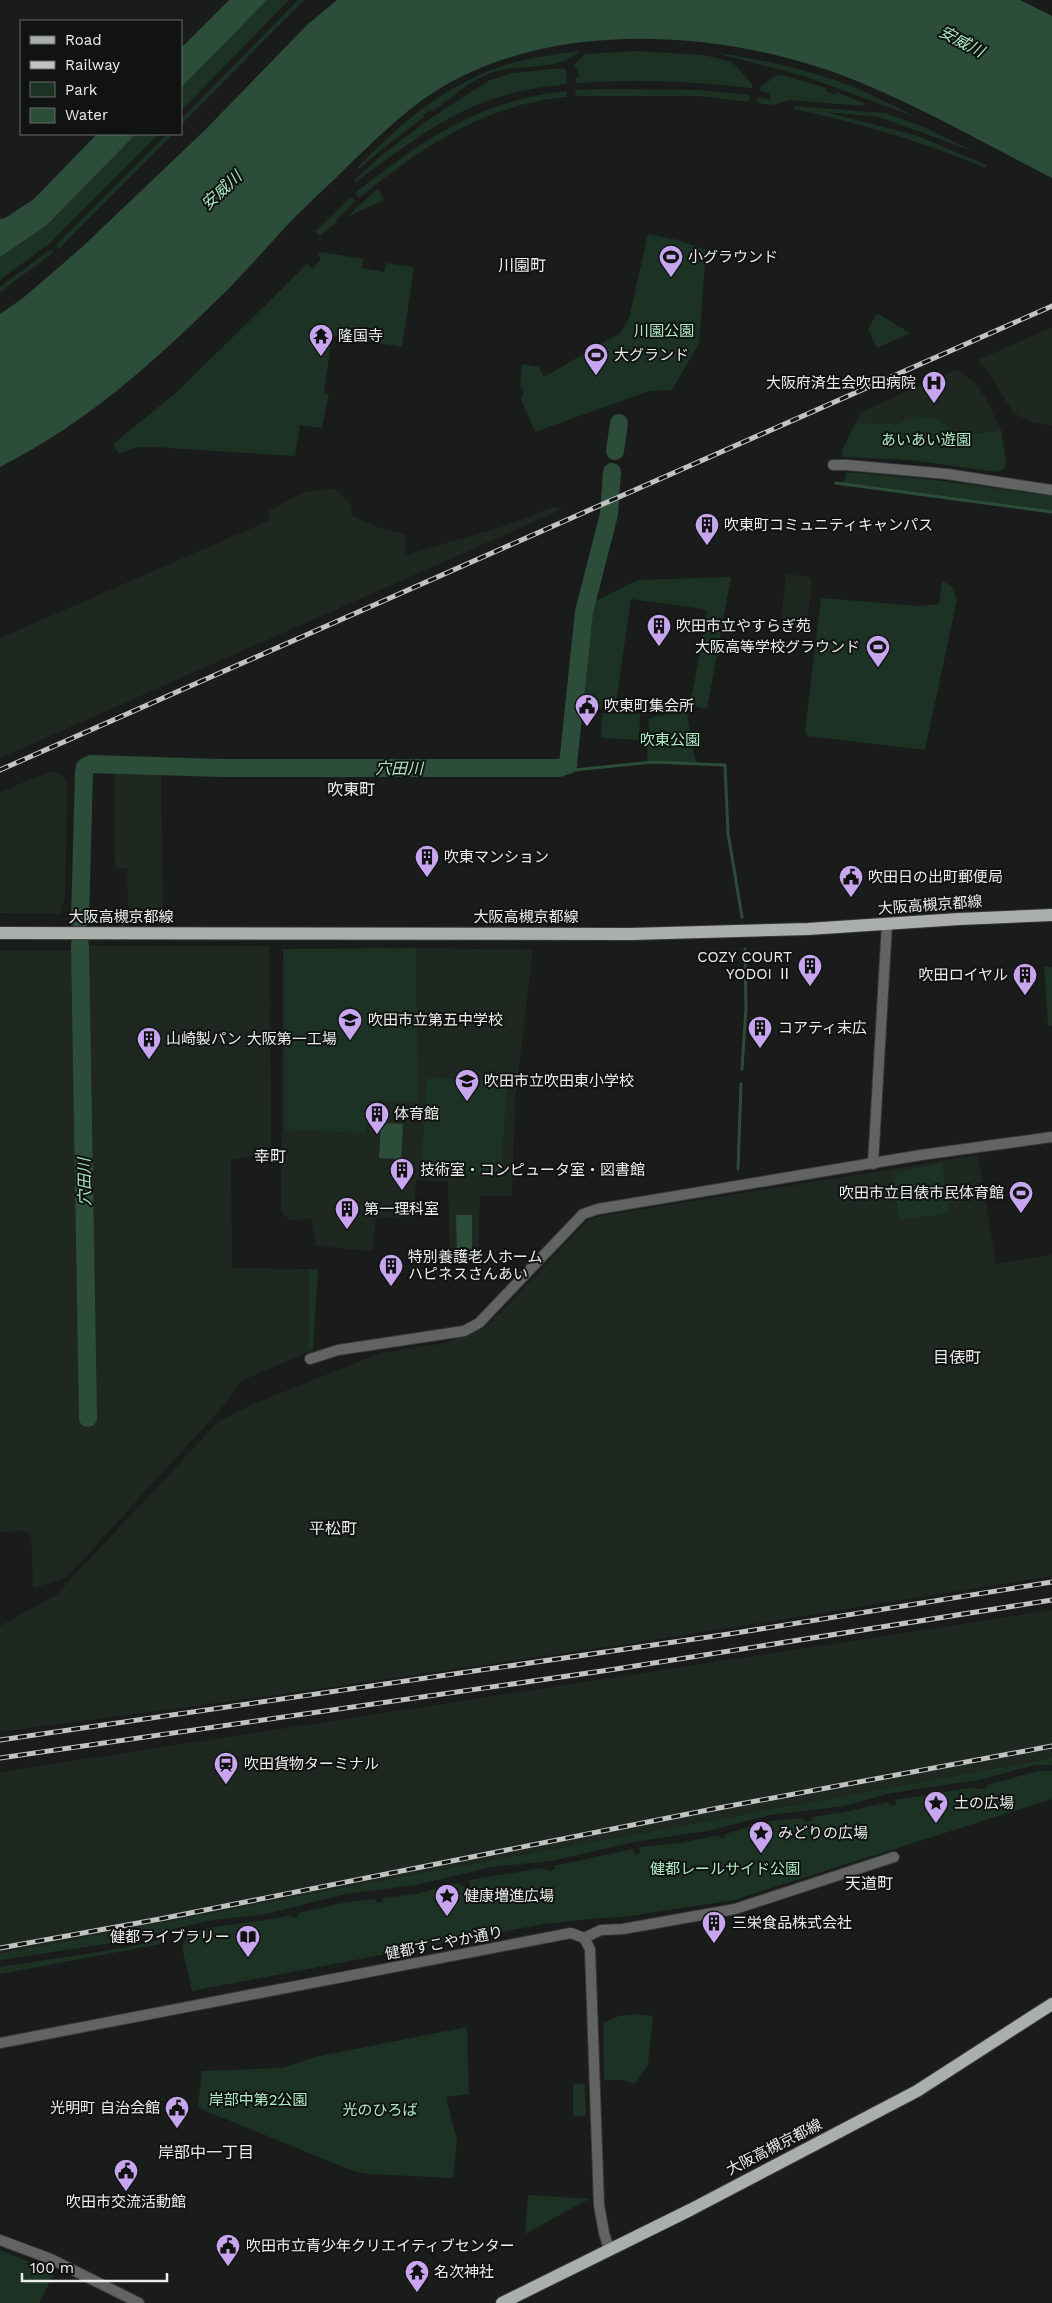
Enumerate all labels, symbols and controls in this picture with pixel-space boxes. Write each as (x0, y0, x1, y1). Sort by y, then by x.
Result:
legend (20, 20, 182, 135)
water label: 安威川 (936, 22, 989, 62)
text: Road (65, 31, 102, 49)
text: Railway (65, 56, 120, 74)
text: Park (65, 81, 98, 99)
text: Water (65, 106, 108, 124)
water label: 安威川 (197, 166, 247, 214)
sports icon: 小グラウンド (658, 244, 684, 278)
place label: 小グラウンド (688, 248, 778, 266)
district label: 川園町 (498, 256, 546, 275)
park label: 川園公園 (634, 322, 694, 340)
temple icon: 隆国寺 (308, 323, 334, 357)
place label: 隆国寺 (338, 327, 383, 345)
sports icon: 大グランド (583, 342, 609, 376)
place label: 大グランド (614, 346, 689, 364)
hospital icon: 大阪府済生会吹田病院 (921, 370, 947, 404)
place label: 大阪府済生会吹田病院 (766, 374, 916, 392)
park label: あいあい遊園 (881, 431, 971, 449)
building icon: 吹東町コミュニティキャンパス (694, 512, 720, 546)
place label: 吹東町コミュニティキャンパス (724, 516, 933, 534)
building icon: 吹田市立やすらぎ苑 (646, 613, 672, 647)
place label: 吹田市立やすらぎ苑 (676, 617, 811, 635)
sports icon: 大阪高等学校グラウンド (865, 634, 891, 668)
place label: 大阪高等学校グラウンド (695, 638, 860, 656)
public building icon: 吹東町集会所 (574, 693, 600, 727)
place label: 吹東町集会所 (604, 697, 694, 715)
park label: 吹東公園 (640, 731, 700, 749)
water label: 穴田川 (375, 759, 425, 778)
district label: 吹東町 (327, 780, 375, 799)
building icon: 吹東マンション (414, 844, 440, 878)
place label: 吹東マンション (444, 848, 549, 866)
public building icon: 吹田日の出町郵便局 (838, 864, 864, 898)
place label: 吹田日の出町郵便局 (868, 868, 1003, 886)
street label: 大阪高槻京都線 (877, 892, 983, 918)
street label: 大阪高槻京都線 (68, 908, 174, 926)
street label: 大阪高槻京都線 (473, 908, 579, 926)
place label: COZY COURT YODOI Ⅱ (697, 948, 792, 983)
building icon: COZY COURT YODOI Ⅱ (797, 953, 823, 987)
building icon: 吹田ロイヤル (1012, 962, 1038, 996)
place label: 吹田ロイヤル (918, 966, 1008, 984)
school or university icon: 吹田市立第五中学校 (337, 1007, 363, 1041)
place label: 吹田市立第五中学校 (368, 1011, 503, 1029)
building icon: コアティ末広 (747, 1015, 773, 1049)
place label: コアティ末広 (778, 1019, 867, 1037)
building icon: 山崎製パン 大阪第一工場 (136, 1026, 162, 1060)
place label: 山崎製パン 大阪第一工場 (166, 1030, 337, 1048)
school or university icon: 吹田市立吹田東小学校 (454, 1068, 480, 1102)
place label: 吹田市立吹田東小学校 (484, 1072, 634, 1090)
building icon: 体育館 (364, 1101, 390, 1135)
place label: 体育館 (394, 1105, 439, 1123)
district label: 幸町 (254, 1147, 286, 1166)
water label: 穴田川 (75, 1156, 94, 1206)
building icon: 技術室・コンピュータ室・図書館 (389, 1157, 415, 1191)
place label: 技術室・コンピュータ室・図書館 (420, 1161, 645, 1179)
sports icon: 吹田市立目俵市民体育館 (1008, 1180, 1034, 1214)
place label: 吹田市立目俵市民体育館 (839, 1184, 1004, 1202)
building icon: 第一理科室 (334, 1196, 360, 1230)
place label: 第一理科室 (364, 1200, 439, 1218)
place label: 特別養護老人ホーム ハピネスさんあい (408, 1248, 543, 1283)
building icon: 特別養護老人ホーム ハピネスさんあい (378, 1253, 404, 1287)
district label: 目俵町 (933, 1348, 981, 1367)
district label: 平松町 (309, 1519, 357, 1538)
station icon: 吹田貨物ターミナル (213, 1751, 239, 1785)
place label: 吹田貨物ターミナル (244, 1755, 379, 1773)
place icon: 土の広場 (923, 1790, 949, 1824)
place label: 土の広場 (954, 1794, 1014, 1812)
place icon: みどりの広場 (748, 1820, 774, 1854)
place label: みどりの広場 (778, 1824, 868, 1842)
park label: 健都レールサイド公園 (650, 1860, 800, 1878)
district label: 天道町 (845, 1874, 893, 1893)
place icon: 健康増進広場 (434, 1883, 460, 1917)
place label: 健康増進広場 (464, 1887, 554, 1905)
building icon: 三栄食品株式会社 (701, 1910, 727, 1944)
place label: 三栄食品株式会社 (732, 1914, 852, 1932)
street label: 健都すこやか通り (383, 1923, 505, 1963)
library icon: 健都ライブラリー (235, 1924, 261, 1958)
place label: 健都ライブラリー (110, 1928, 230, 1946)
park label: 岸部中第2公園 (209, 2091, 307, 2109)
public building icon: 光明町 自治会館 (164, 2095, 190, 2129)
place label: 光明町 自治会館 (50, 2099, 160, 2117)
park label: 光のひろば (342, 2101, 418, 2119)
street label: 大阪高槻京都線 (723, 2115, 825, 2179)
district label: 岸部中一丁目 (158, 2143, 254, 2162)
public building icon: 吹田市交流活動館 (113, 2158, 139, 2192)
place label: 吹田市交流活動館 (66, 2193, 186, 2211)
public building icon: 吹田市立青少年クリエイティブセンター (215, 2233, 241, 2267)
place label: 吹田市立青少年クリエイティブセンター (246, 2237, 515, 2255)
scale bar (22, 2250, 168, 2282)
text: 100 m (30, 2259, 74, 2277)
temple icon: 名次神社 (404, 2259, 430, 2293)
place label: 名次神社 (434, 2263, 494, 2281)

